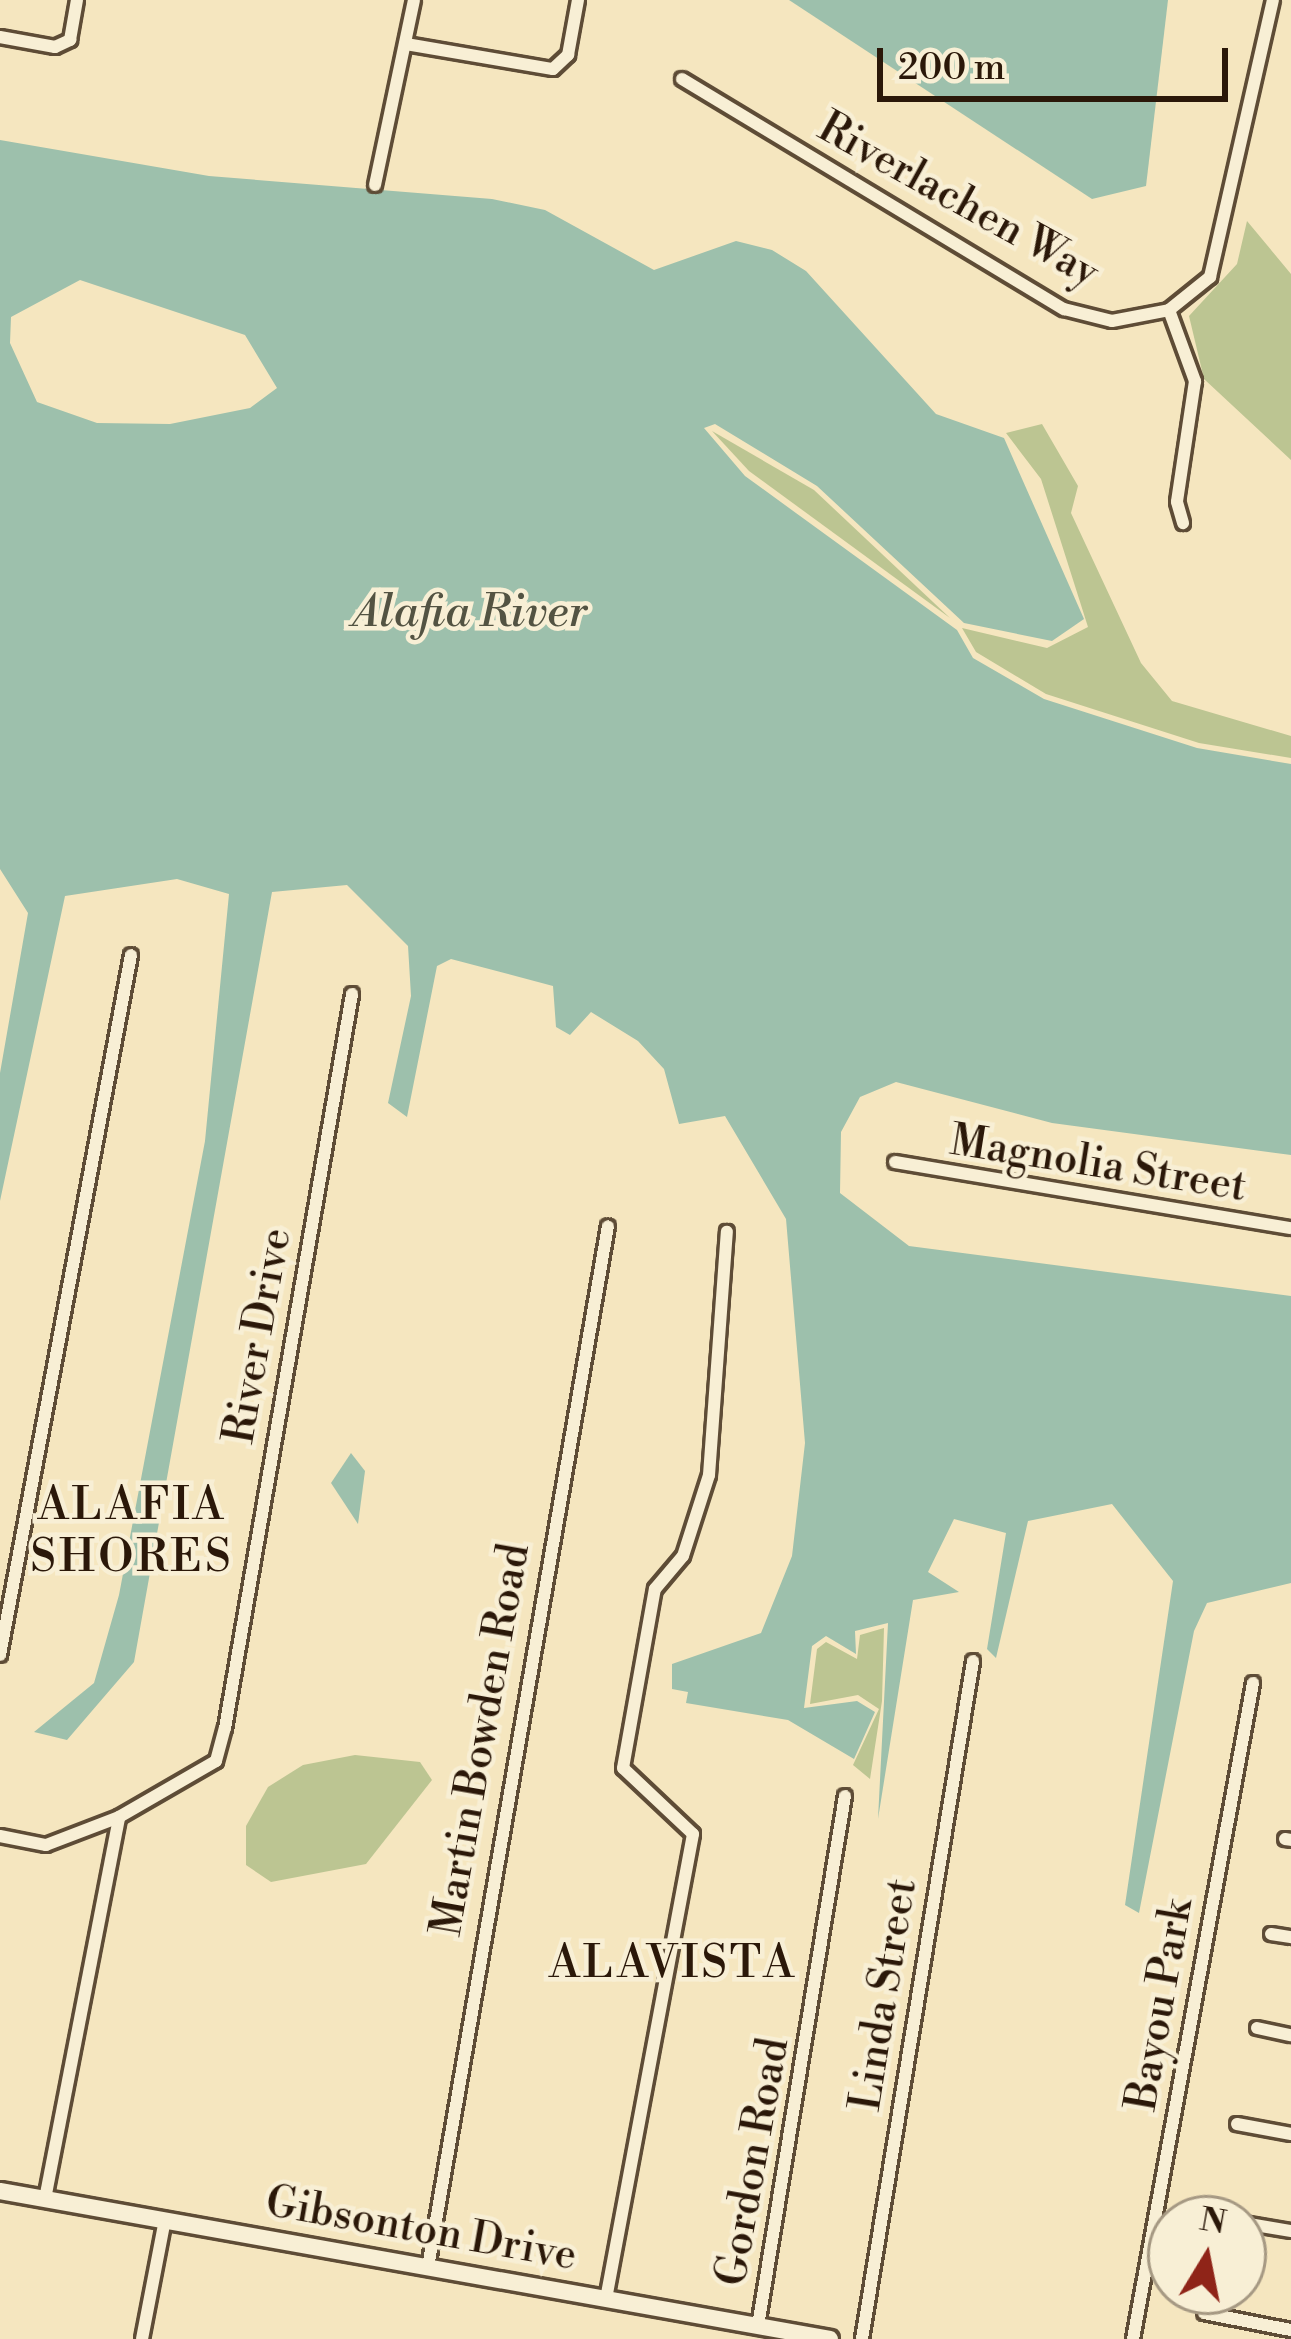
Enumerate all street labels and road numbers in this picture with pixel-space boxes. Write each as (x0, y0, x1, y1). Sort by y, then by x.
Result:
street label: Riverlachen Way (809, 103, 1107, 299)
street label: Magnolia Street (946, 1117, 1250, 1213)
street label: River Drive (215, 1224, 303, 1448)
street label: Martin Bowden Road (423, 1540, 541, 1940)
street label: Linda Street (842, 1875, 928, 2115)
street label: Bayou Park (1118, 1895, 1204, 2115)
street label: Gordon Road (707, 2034, 801, 2290)
street label: Gibsonton Drive (262, 2178, 580, 2282)

